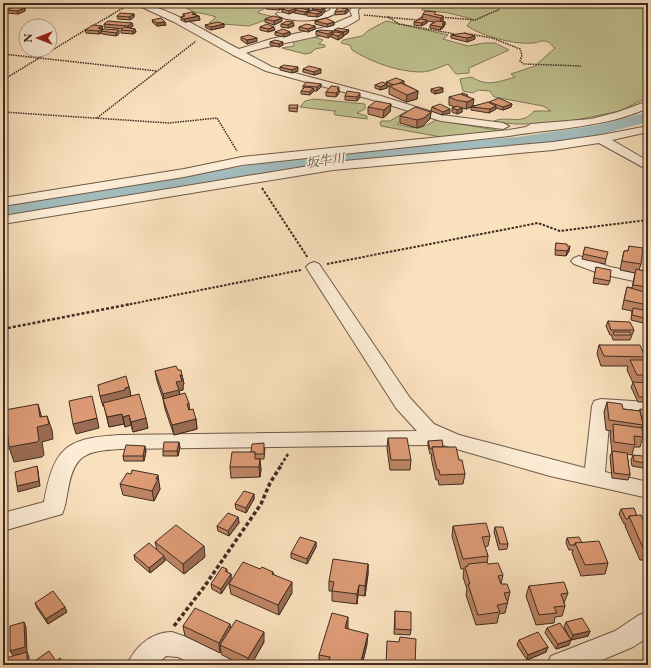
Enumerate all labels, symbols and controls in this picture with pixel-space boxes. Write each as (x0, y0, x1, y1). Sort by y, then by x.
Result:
north arrow (18, 18, 58, 58)
text: N (21, 33, 35, 42)
water label: 坂牛川 (305, 149, 348, 172)

